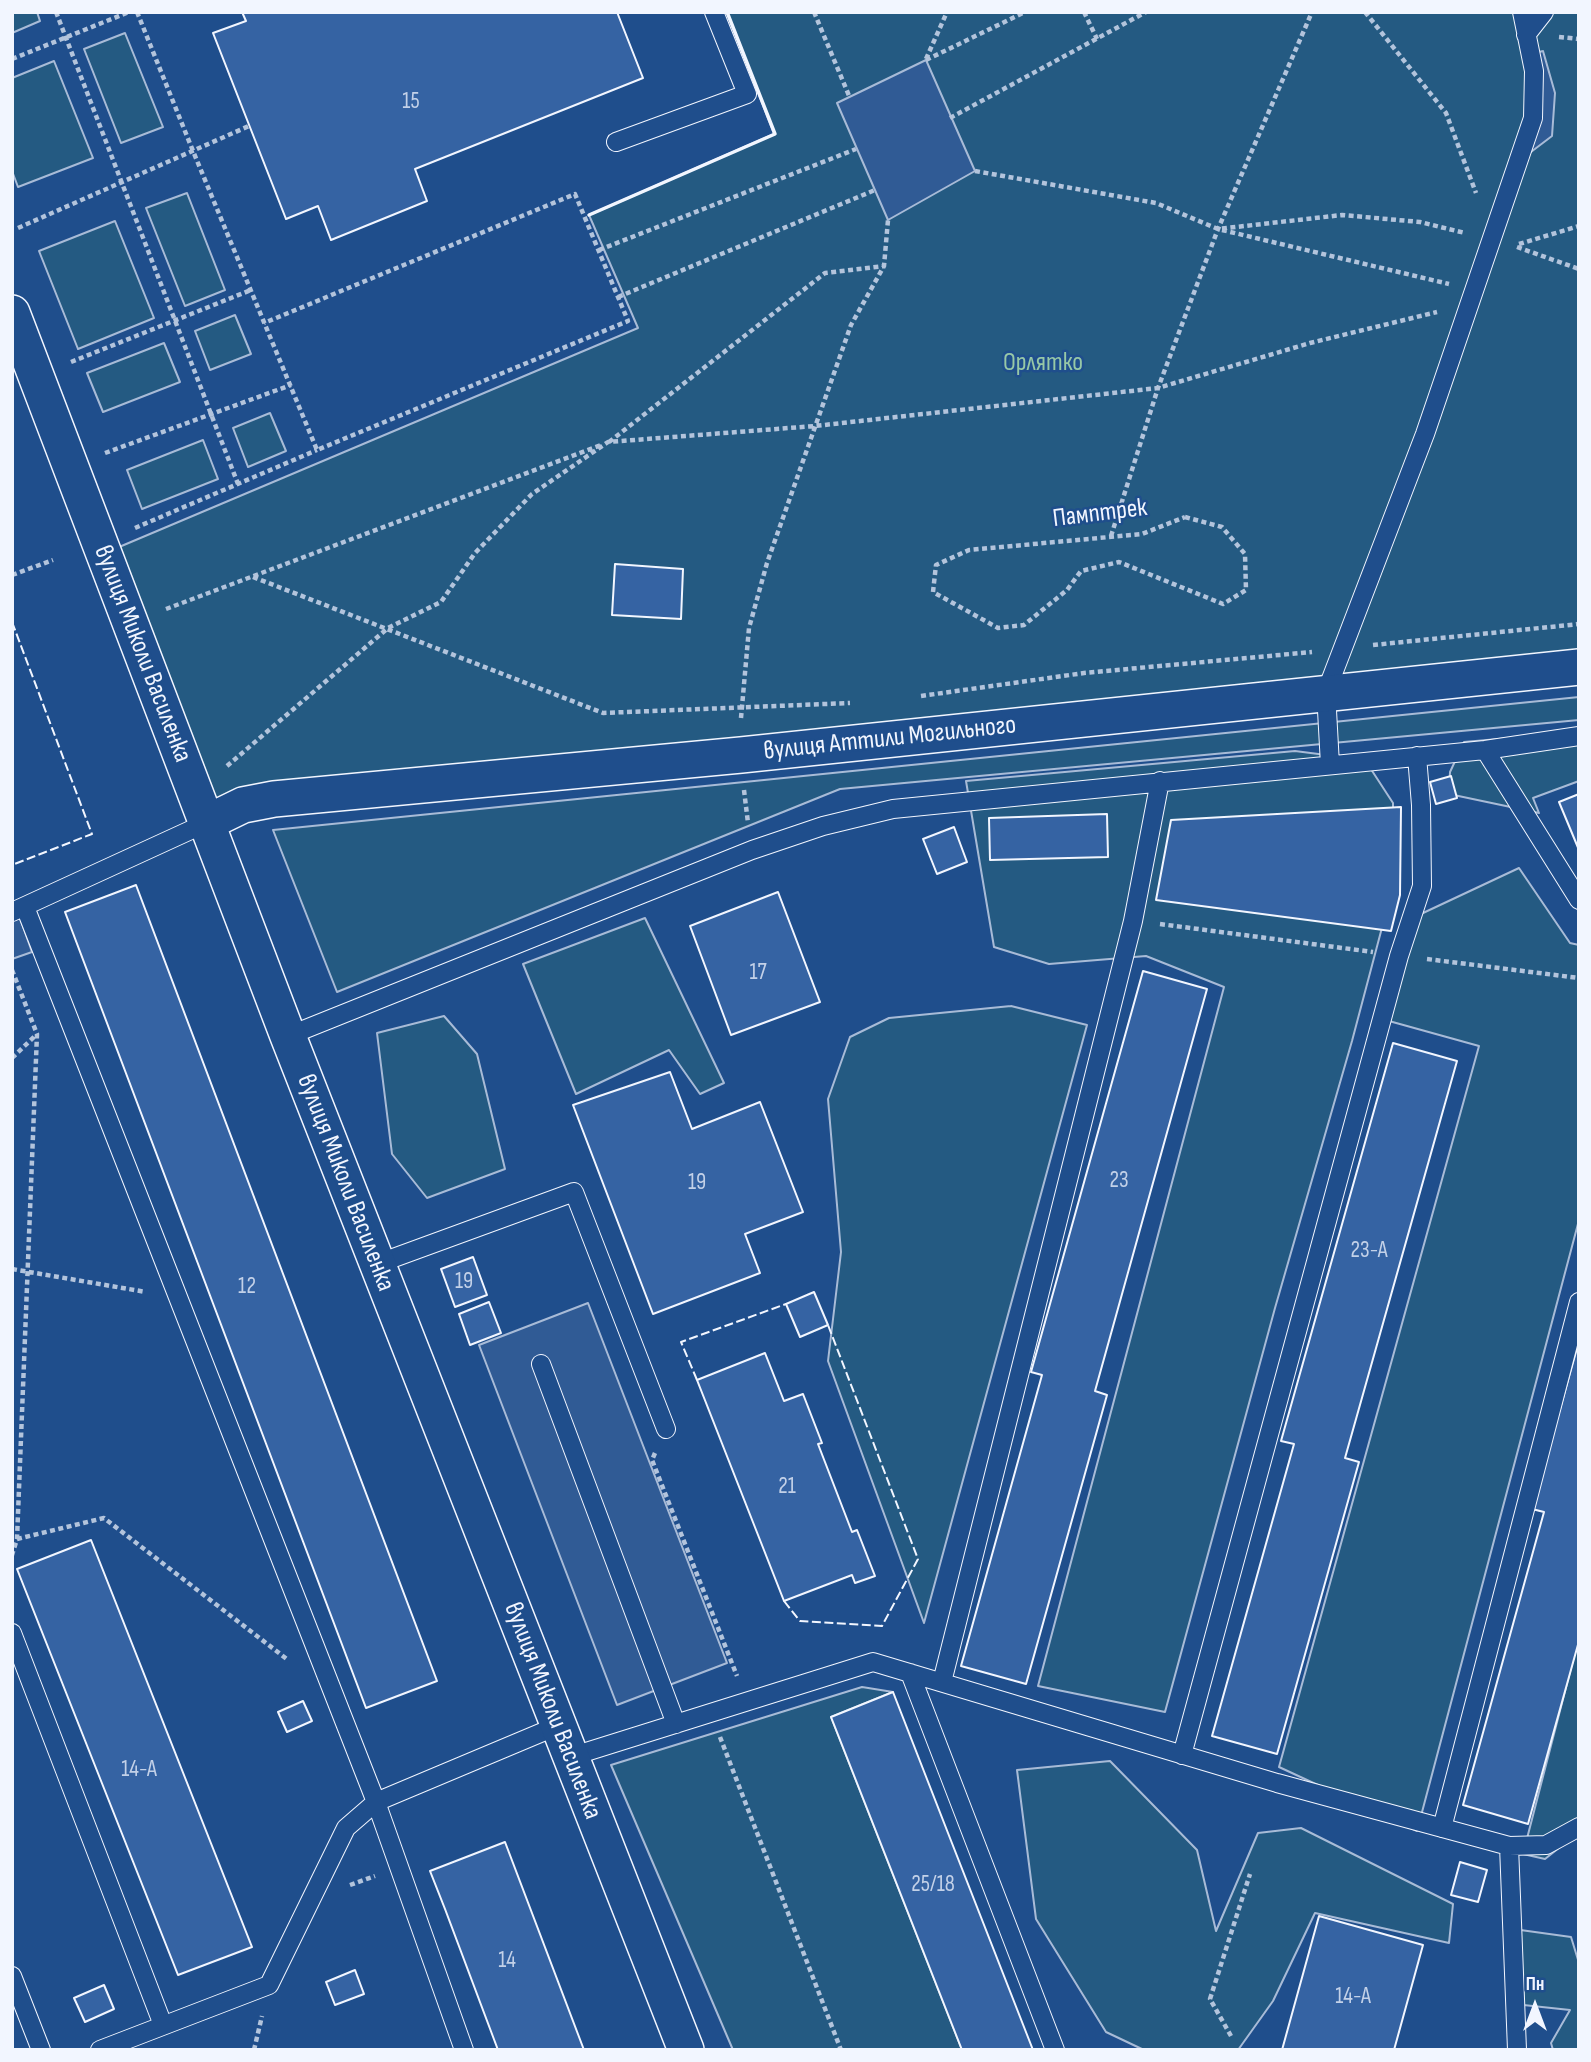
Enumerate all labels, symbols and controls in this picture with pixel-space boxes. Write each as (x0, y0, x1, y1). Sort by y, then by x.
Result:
house number: 15 (402, 88, 420, 116)
park label: Орлятко (1003, 347, 1083, 379)
street label: Памптрек (1051, 493, 1149, 535)
street label: вулиця Миколи Василенка (86, 541, 198, 767)
street label: вулиця Аттили Могильного (762, 710, 1018, 768)
house number: 17 (749, 959, 767, 987)
street label: вулиця Миколи Василенка (289, 1070, 401, 1296)
house number: 23 (1109, 1167, 1129, 1195)
house number: 19 (688, 1169, 706, 1197)
house number: 23-А (1350, 1237, 1388, 1265)
house number: 19 (455, 1268, 473, 1296)
house number: 12 (238, 1273, 256, 1301)
house number: 21 (778, 1473, 796, 1501)
street label: вулиця Миколи Василенка (496, 1598, 608, 1824)
house number: 14-А (121, 1756, 157, 1784)
house number: 25/18 (911, 1871, 955, 1899)
house number: 14 (498, 1947, 516, 1975)
north arrow (1500, 1971, 1570, 2041)
text: Пн (1526, 1973, 1544, 1996)
house number: 14-А (1335, 1983, 1371, 2011)

